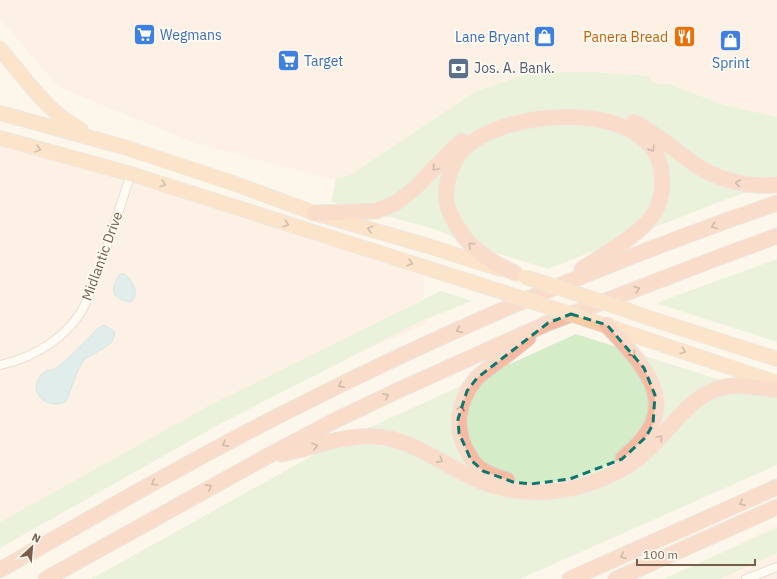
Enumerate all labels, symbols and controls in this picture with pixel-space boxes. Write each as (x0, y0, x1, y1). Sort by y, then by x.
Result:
supermarket icon: Wegmans (131, 22, 157, 48)
shop icon: Lane Bryant (532, 24, 558, 50)
restaurant icon: Panera Bread (671, 24, 697, 50)
place label: Wegmans (160, 26, 222, 44)
place label: Lane Bryant (455, 28, 530, 46)
place label: Panera Bread (583, 28, 668, 46)
shop icon: Sprint (718, 28, 744, 54)
supermarket icon: Target (276, 48, 302, 74)
place label: Target (304, 52, 343, 70)
place label: Sprint (712, 54, 750, 72)
bank icon: Jos. A. Bank. (445, 55, 471, 81)
place label: Jos. A. Bank. (474, 59, 555, 77)
one-way arrow (34, 144, 41, 153)
one-way arrow (647, 145, 654, 152)
one-way arrow (432, 163, 439, 170)
one-way arrow (735, 179, 741, 188)
one-way arrow (159, 180, 166, 188)
street label: Midlantic Drive (78, 209, 127, 303)
one-way arrow (283, 219, 290, 228)
one-way arrow (710, 221, 717, 229)
one-way arrow (367, 225, 374, 234)
one-way arrow (468, 242, 476, 250)
one-way arrow (407, 258, 414, 267)
one-way arrow (633, 285, 640, 293)
one-way arrow (456, 325, 463, 333)
one-way arrow (680, 346, 687, 355)
one-way arrow (628, 350, 635, 357)
one-way arrow (338, 380, 345, 388)
one-way arrow (382, 393, 389, 401)
one-way arrow (456, 405, 464, 412)
one-way arrow (655, 435, 663, 443)
one-way arrow (222, 439, 230, 447)
one-way arrow (312, 442, 319, 451)
one-way arrow (435, 455, 443, 463)
one-way arrow (151, 478, 159, 485)
one-way arrow (205, 485, 212, 492)
one-way arrow (738, 498, 746, 506)
north arrow (12, 527, 52, 567)
text: N (30, 530, 43, 546)
scale bar (637, 541, 755, 567)
text: 100 m (643, 547, 678, 562)
one-way arrow (619, 551, 627, 559)

